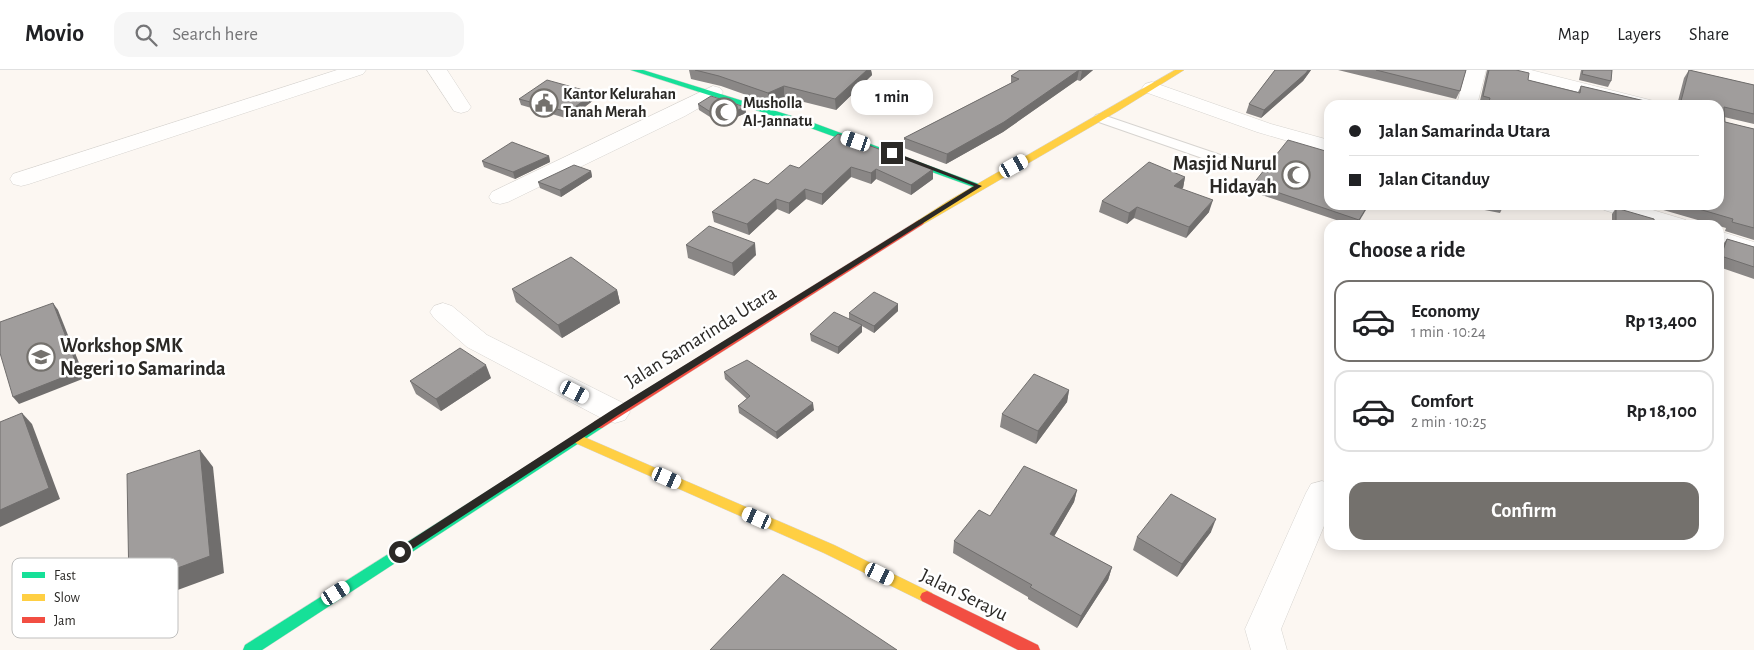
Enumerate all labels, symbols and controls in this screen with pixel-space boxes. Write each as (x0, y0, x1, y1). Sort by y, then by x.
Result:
search box (114, 12, 464, 57)
icon: search (132, 21, 160, 49)
text: Movio (25, 22, 84, 46)
text: Search here (172, 25, 258, 44)
text: Map (1558, 26, 1589, 44)
text: Layers (1617, 26, 1661, 44)
text: Share (1689, 26, 1729, 44)
callout: 1 min (851, 81, 933, 116)
place label: Kantor Kelurahan Tanah Merah (563, 86, 676, 120)
public building icon: Kantor Kelurahan Tanah Merah (529, 88, 559, 118)
text: 1 min (875, 89, 909, 105)
place label: Musholla Al-Jannatu (743, 95, 813, 129)
mosque icon: Musholla Al-Jannatu (709, 97, 739, 127)
text: Jalan Samarinda Utara (1379, 122, 1550, 141)
car (839, 129, 872, 153)
route end (881, 142, 903, 164)
car (997, 152, 1030, 180)
place label: Masjid Nurul Hidayah (1173, 154, 1277, 197)
mosque icon: Masjid Nurul Hidayah (1281, 160, 1311, 190)
text: Jalan Citanduy (1379, 170, 1490, 189)
text: Choose a ride (1349, 239, 1465, 261)
street label: Jalan Samarinda Utara (622, 282, 780, 392)
icon: car (1351, 299, 1396, 344)
text: Economy (1411, 302, 1480, 321)
text: Rp 13,400 (1625, 312, 1697, 331)
text: 1 min · 10:24 (1411, 324, 1486, 340)
place label: Workshop SMK Negeri 10 Samarinda (60, 336, 226, 379)
school or university icon: Workshop SMK Negeri 10 Samarinda (26, 342, 56, 372)
car (558, 379, 591, 405)
icon: car (1351, 389, 1396, 434)
text: Comfort (1411, 392, 1473, 411)
text: Rp 18,100 (1626, 402, 1697, 421)
text: 2 min · 10:25 (1411, 414, 1486, 430)
car (650, 465, 683, 491)
button: Confirm (1349, 482, 1699, 540)
car (740, 505, 773, 531)
route start (389, 541, 411, 563)
legend (12, 558, 178, 638)
car (863, 561, 896, 587)
street label: Jalan Serayu (917, 565, 1011, 625)
text: Fast (54, 569, 76, 583)
car (319, 579, 352, 607)
text: Slow (54, 591, 81, 605)
text: Jam (54, 614, 76, 628)

